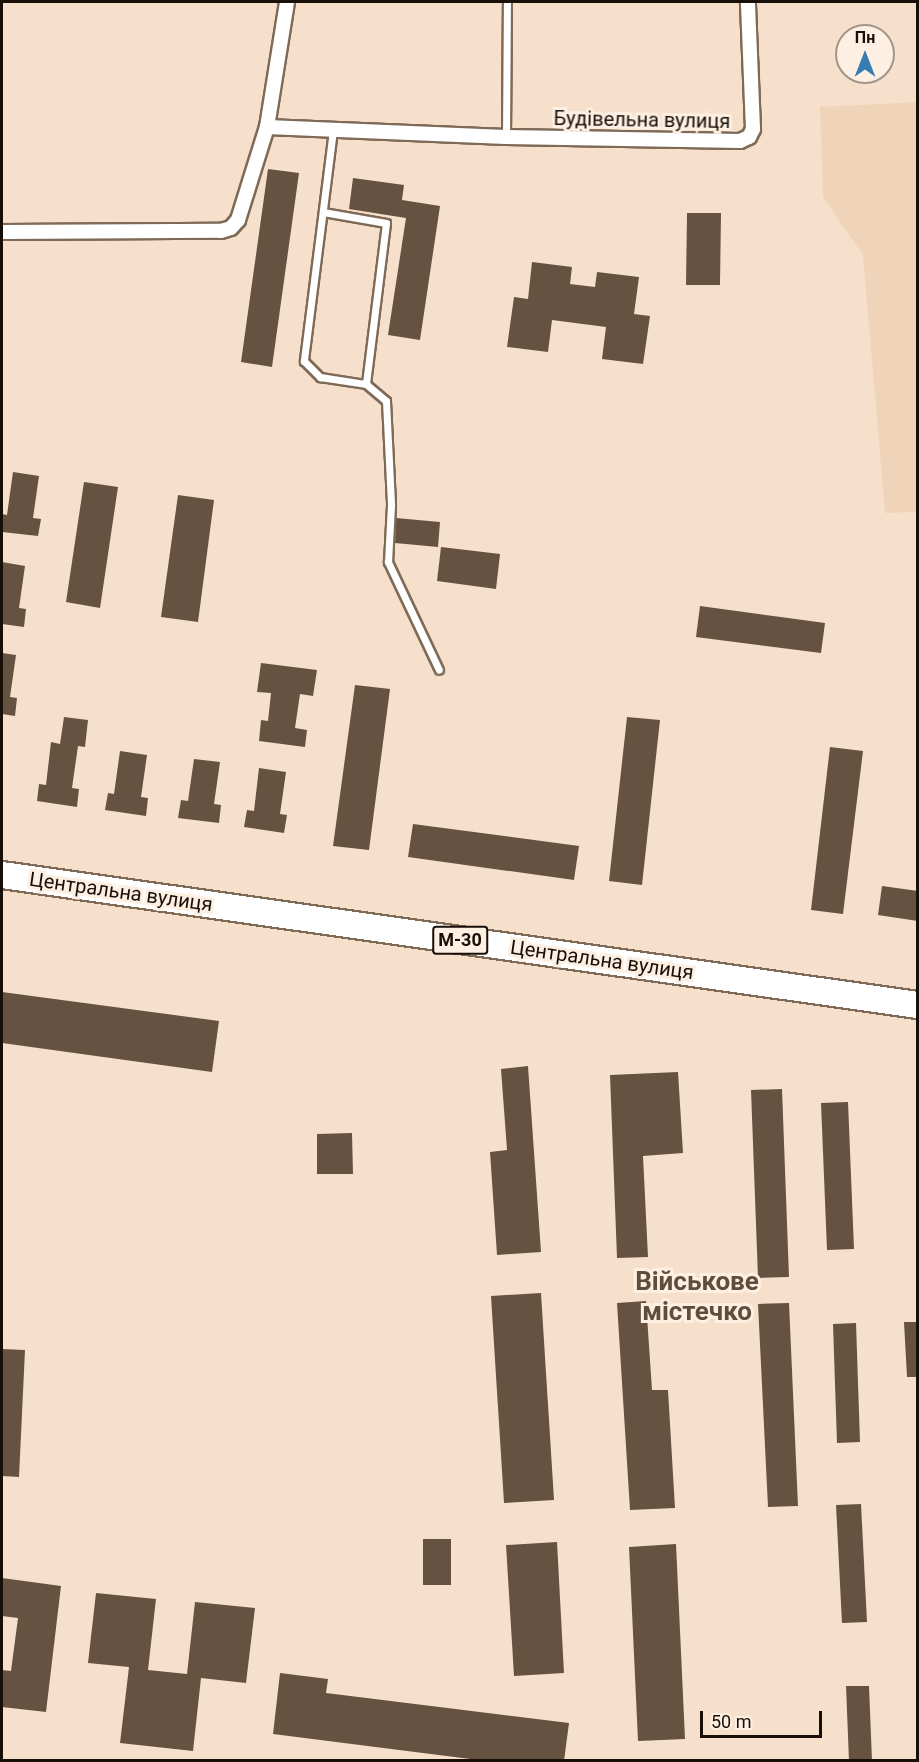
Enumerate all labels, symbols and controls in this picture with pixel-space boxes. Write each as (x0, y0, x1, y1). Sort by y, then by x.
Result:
north arrow (835, 24, 895, 84)
text: Пн (855, 28, 875, 47)
street label: Будівельна вулиця (553, 106, 731, 134)
street label: Центральна вулиця (28, 867, 214, 917)
road number: М-30 (432, 925, 488, 955)
street label: Центральна вулиця (509, 935, 695, 985)
district label: Військове містечко (635, 1266, 759, 1328)
scale bar (703, 1699, 824, 1737)
text: 50 m (711, 1711, 751, 1732)

